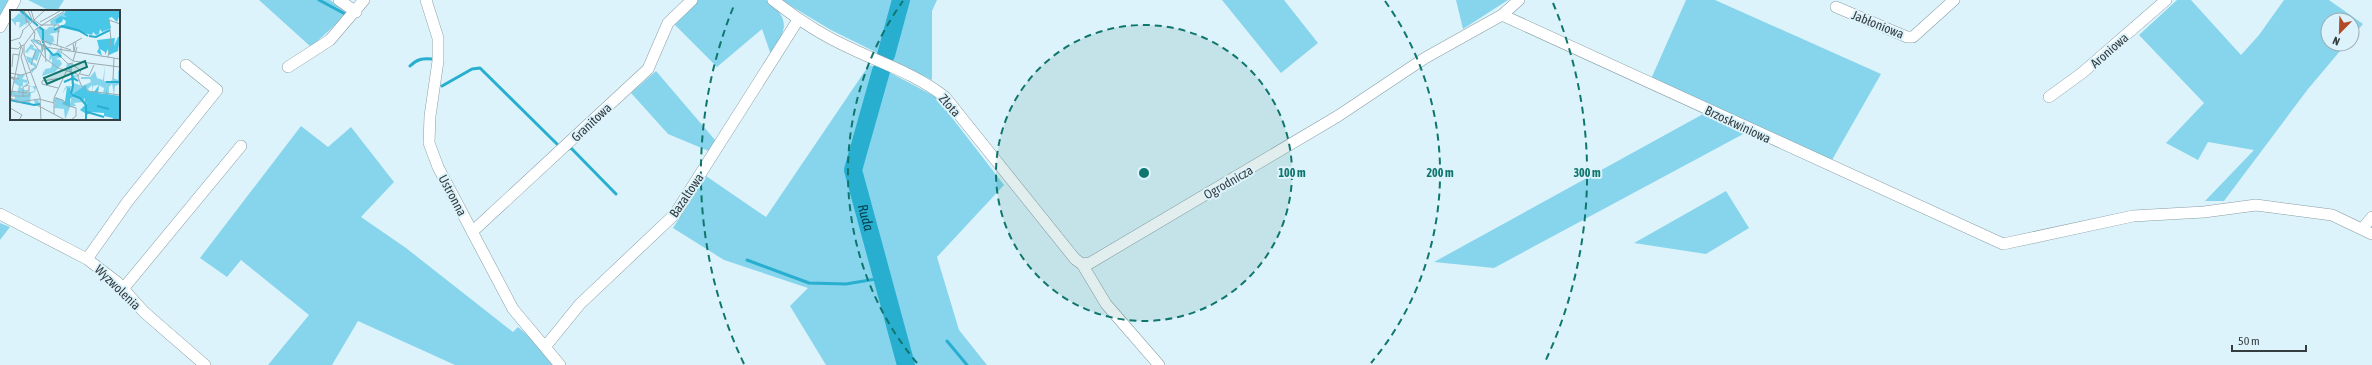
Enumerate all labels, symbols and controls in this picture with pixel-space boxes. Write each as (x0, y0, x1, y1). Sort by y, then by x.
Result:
street label: Jabłoniowa (1850, 7, 1906, 42)
inset map (10, 10, 120, 120)
north arrow (2320, 12, 2360, 52)
street label: Aroniowa (2087, 30, 2131, 71)
text: N (2331, 34, 2341, 48)
street label: Złota (936, 91, 964, 120)
street label: Granitowa (568, 100, 614, 145)
street label: Brzoskwiniowa (1703, 103, 1773, 146)
street label: Ogrodnicza (1201, 162, 1255, 202)
centre of rings (1137, 166, 1151, 180)
text: 100 m (1278, 166, 1306, 180)
text: 200 m (1426, 166, 1454, 180)
text: 300 m (1573, 166, 1601, 180)
street label: Bazaltowa (666, 171, 707, 220)
street label: Ustronna (435, 172, 470, 218)
water label: Ruda (855, 202, 877, 233)
street label: Wyzwolenia (92, 262, 144, 313)
scale bar (2232, 327, 2306, 353)
text: 50 m (2238, 334, 2260, 348)

